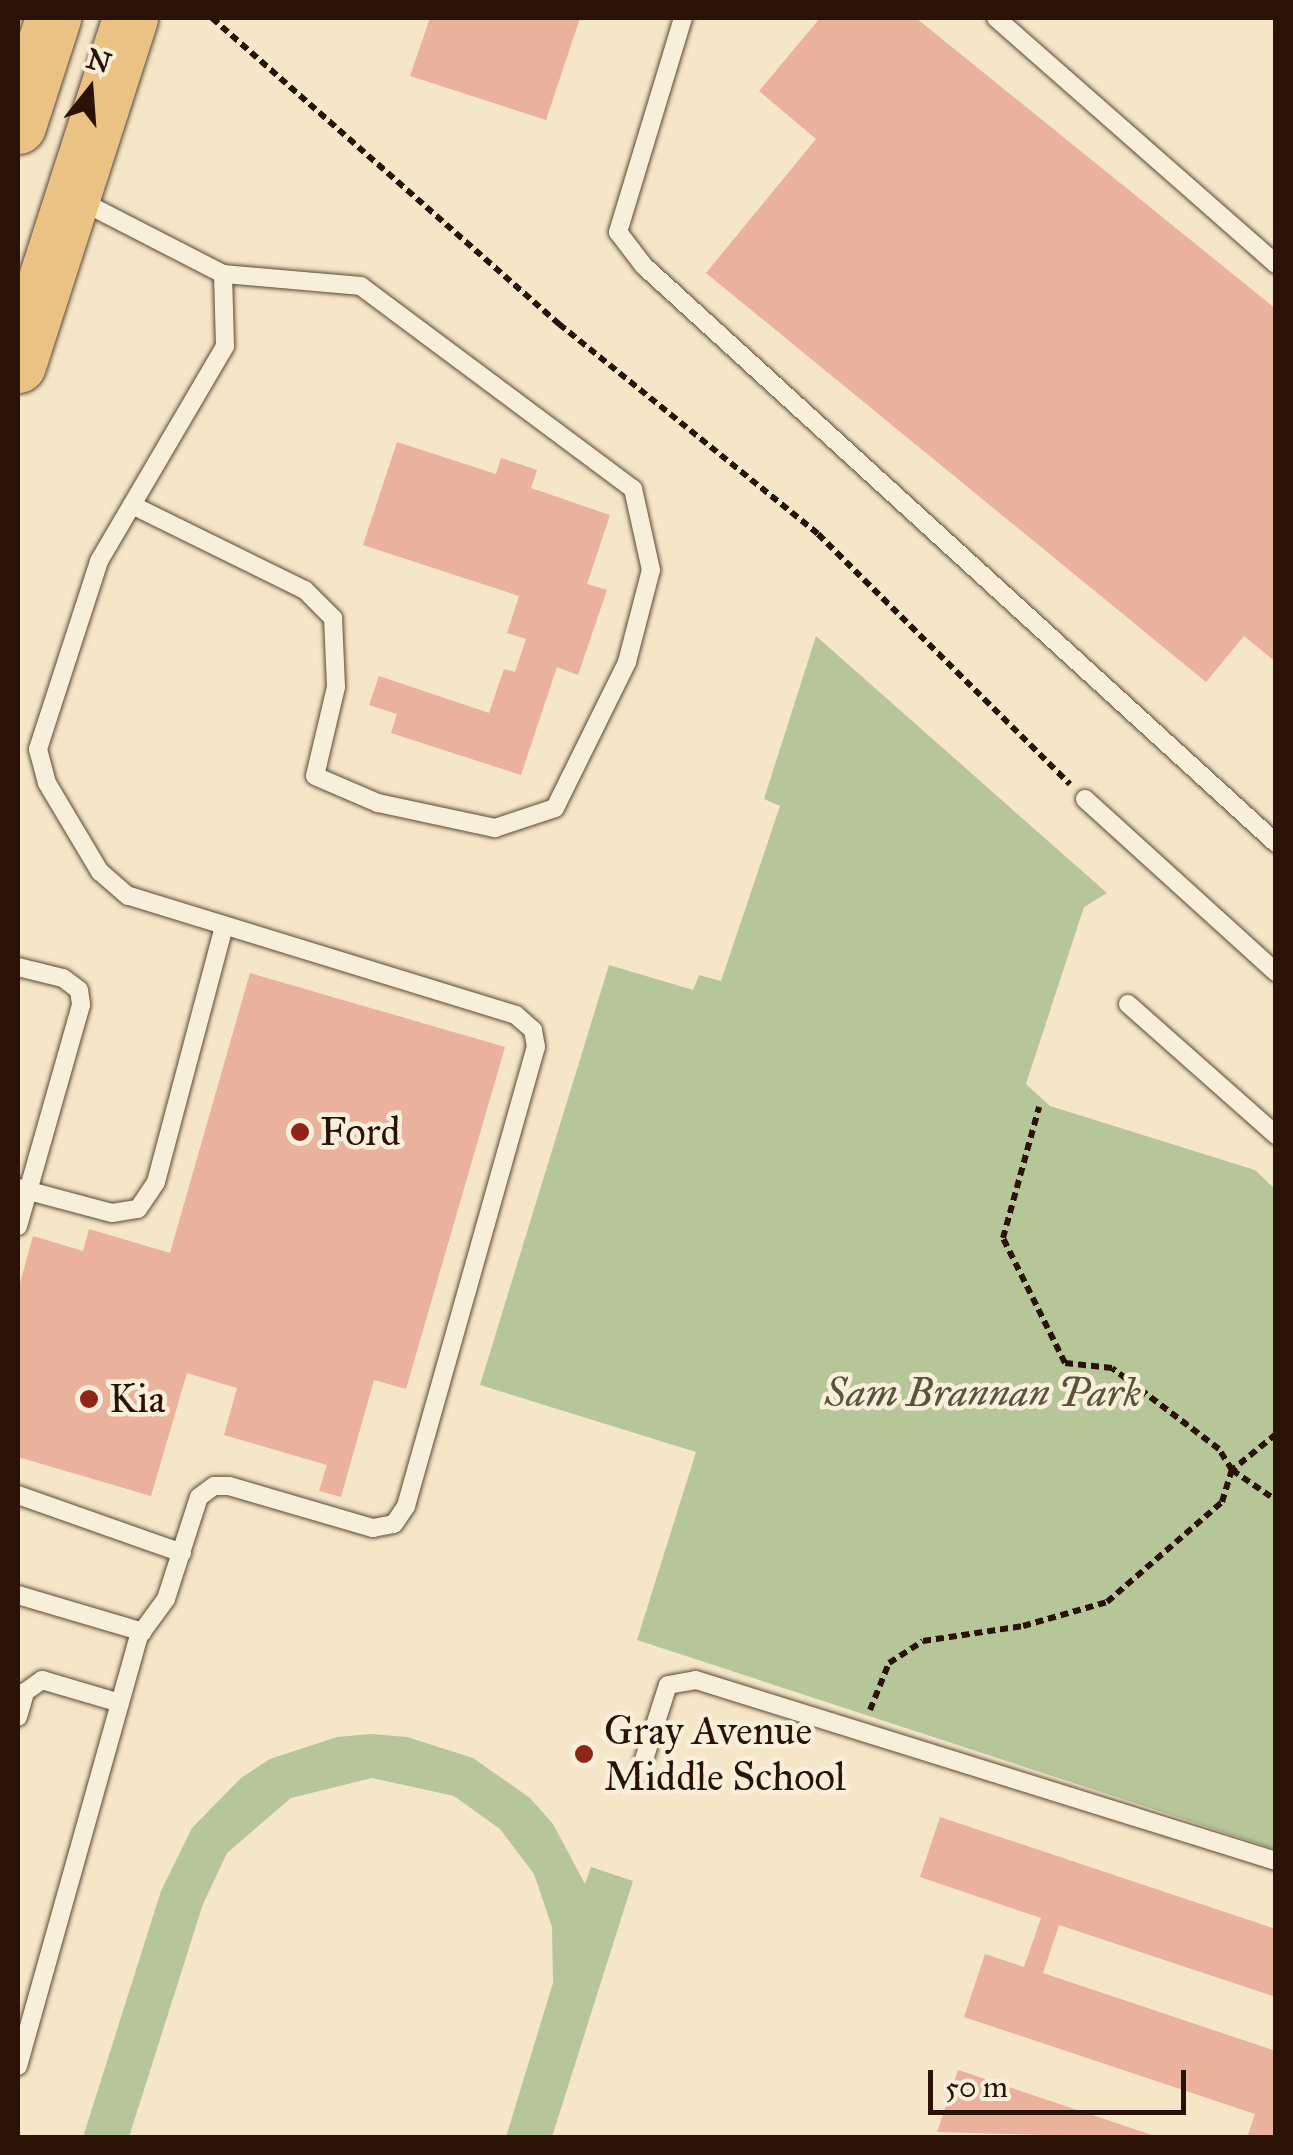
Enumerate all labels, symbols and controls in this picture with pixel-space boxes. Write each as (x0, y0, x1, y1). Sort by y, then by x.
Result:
north arrow (40, 40, 140, 140)
text: N (82, 41, 115, 81)
place label: Ford (320, 1108, 400, 1156)
marker: Ford (289, 1121, 311, 1143)
park label: Sam Brannan Park (825, 1369, 1141, 1417)
place label: Kia (109, 1375, 165, 1423)
marker: Kia (78, 1388, 100, 1410)
place label: Gray Avenue Middle School (604, 1707, 846, 1801)
marker: Gray Avenue Middle School (573, 1743, 595, 1765)
scale bar (933, 2050, 1190, 2112)
text: 50 m (945, 2069, 1008, 2105)

